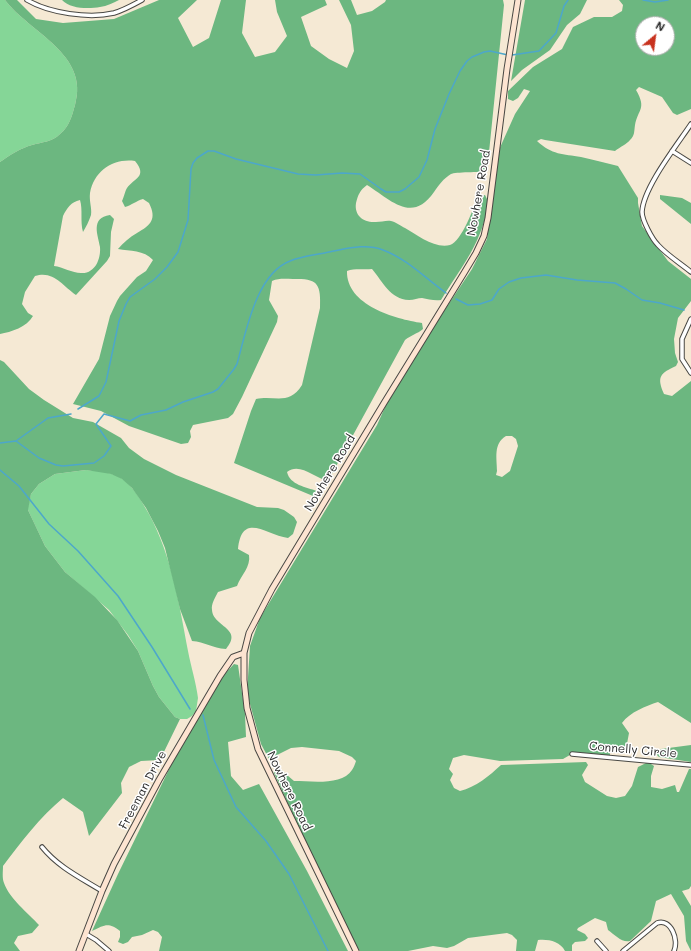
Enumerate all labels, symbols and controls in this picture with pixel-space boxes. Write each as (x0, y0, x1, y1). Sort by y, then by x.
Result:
north arrow (635, 16, 675, 56)
text: N (653, 17, 668, 35)
street label: Nowhere Road (464, 149, 494, 237)
street label: Nowhere Road (302, 432, 358, 514)
street label: Connelly Circle (588, 739, 678, 761)
street label: Freeman Drive (116, 748, 170, 832)
street label: Nowhere Road (264, 749, 314, 833)

